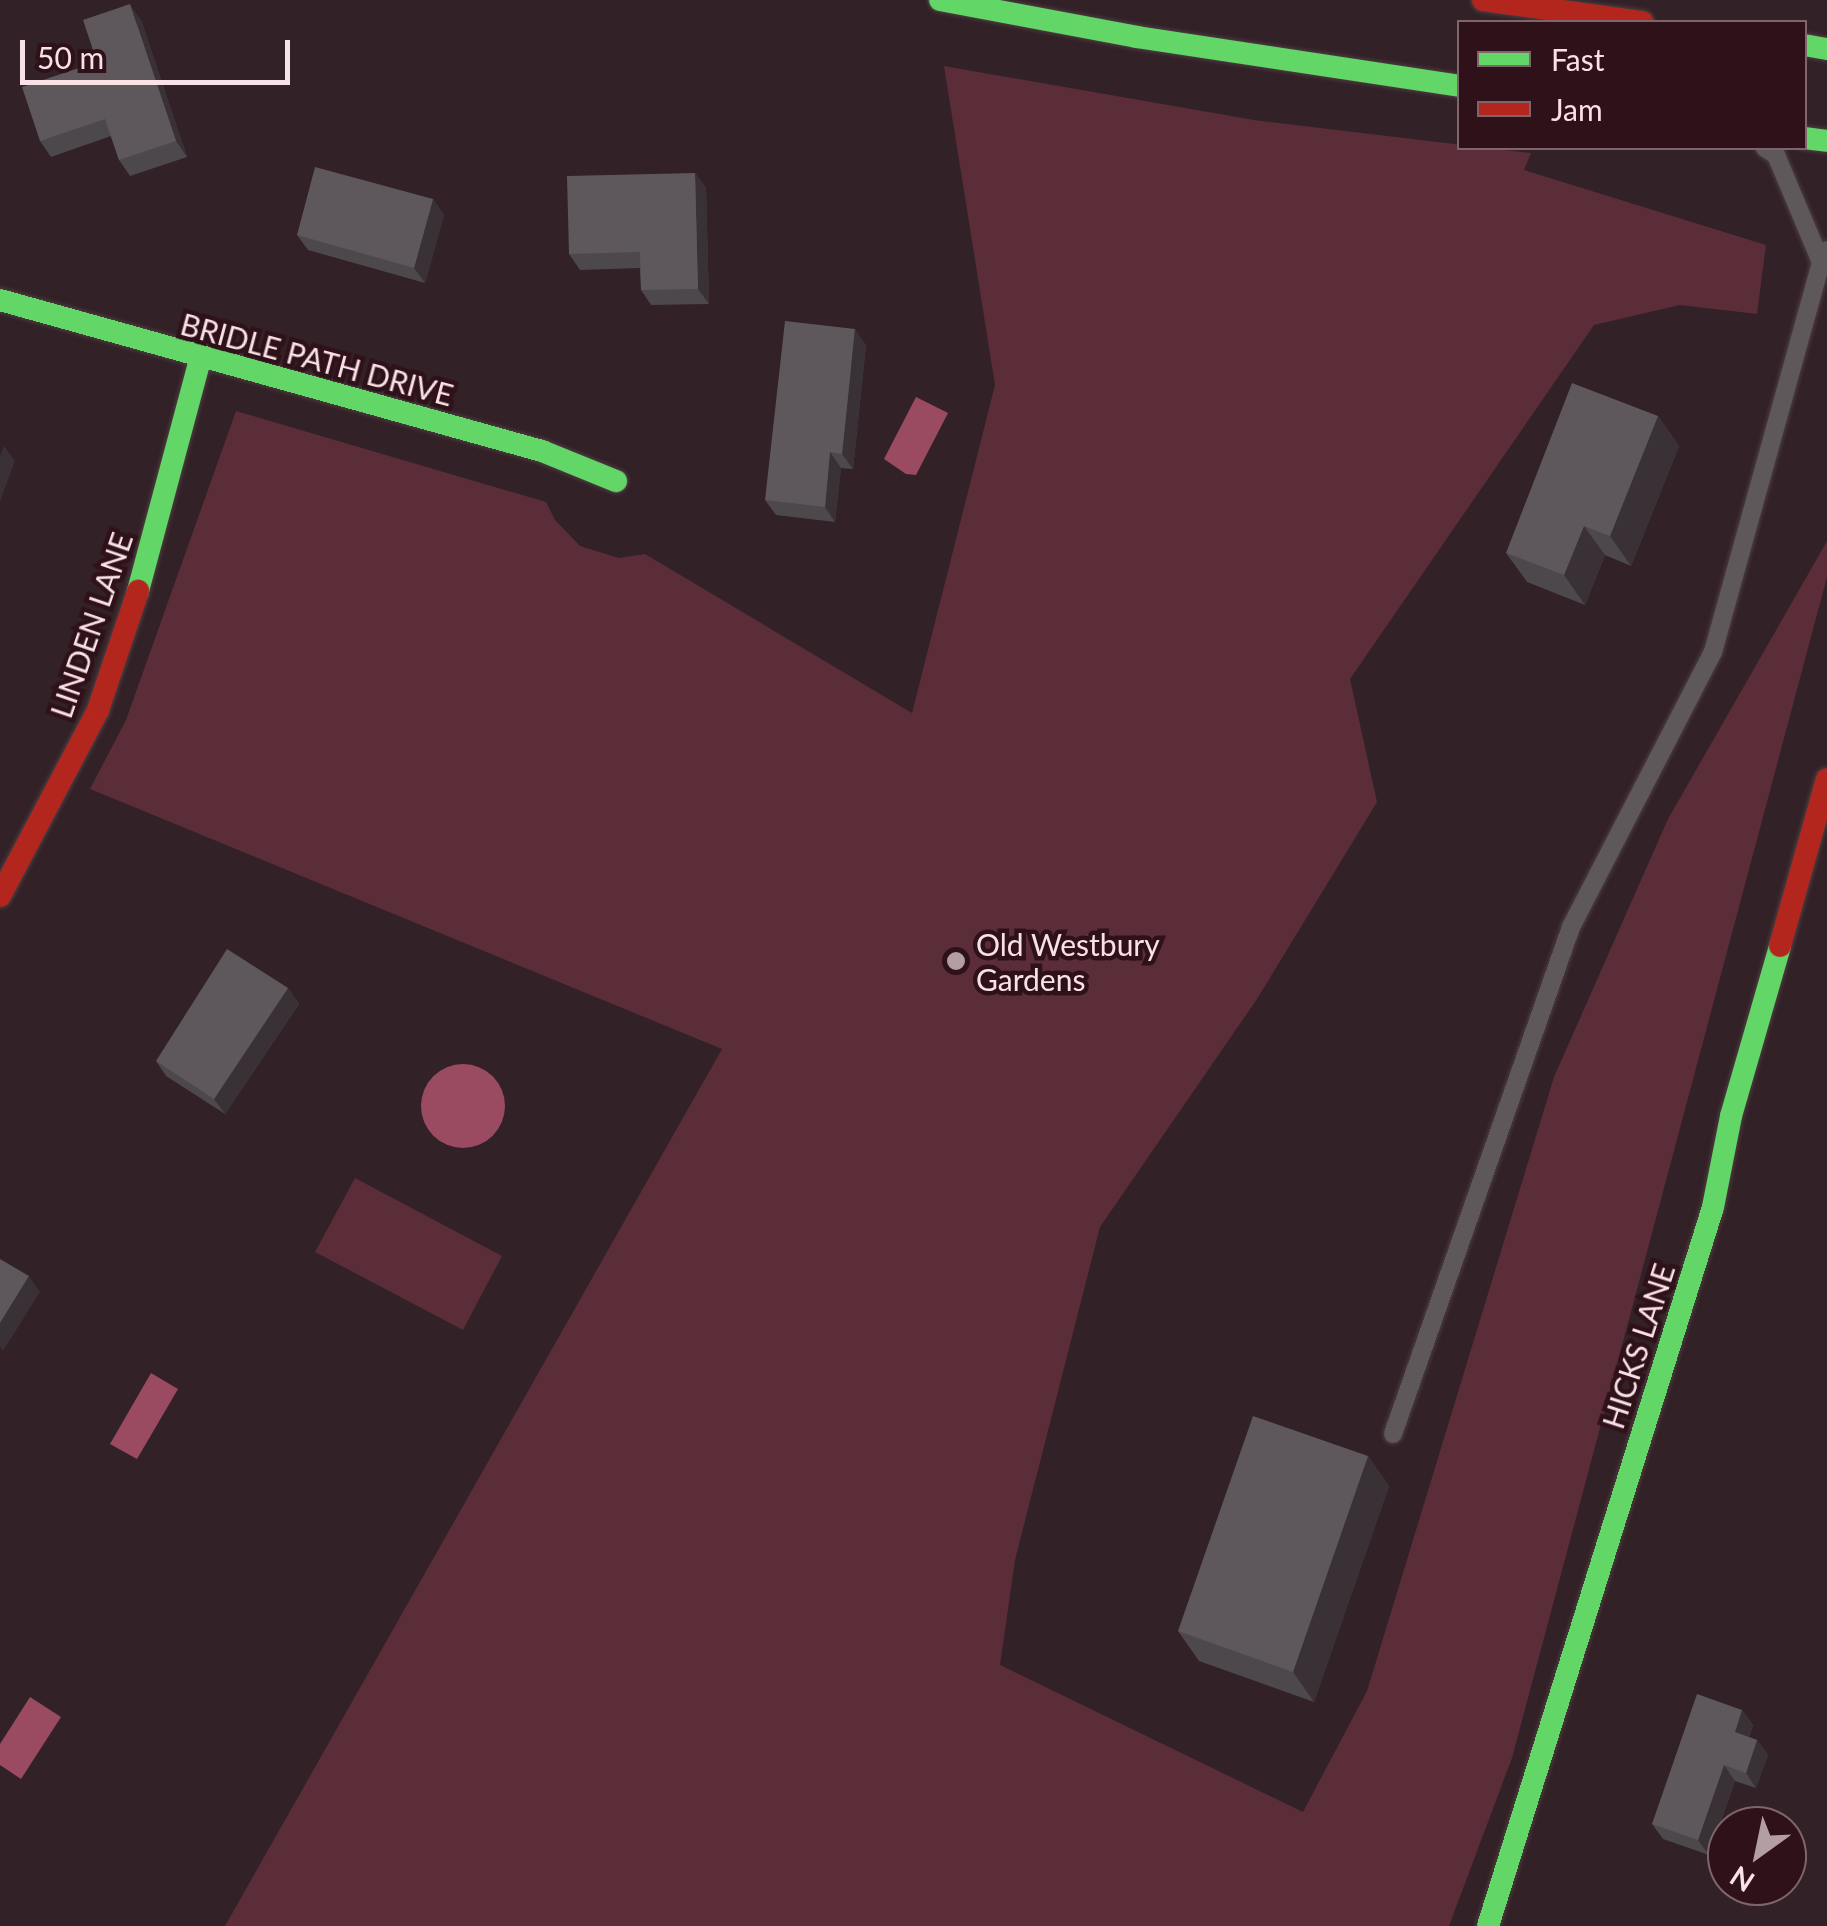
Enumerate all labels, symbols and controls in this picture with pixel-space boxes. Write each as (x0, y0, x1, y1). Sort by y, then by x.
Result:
scale bar (25, 20, 295, 82)
legend (1457, 20, 1807, 150)
text: 50 m (37, 39, 104, 75)
text: Fast (1551, 41, 1605, 77)
text: Jam (1551, 91, 1603, 127)
street label: BRIDLE PATH DRIVE (177, 305, 457, 413)
street label: LINDEN LANE (43, 528, 139, 722)
place label: Old Westbury Gardens (976, 926, 1160, 996)
marker: Old Westbury Gardens (945, 950, 967, 972)
street label: HICKS LANE (1594, 1259, 1682, 1433)
north arrow (1707, 1806, 1807, 1906)
text: N (1723, 1859, 1760, 1900)

